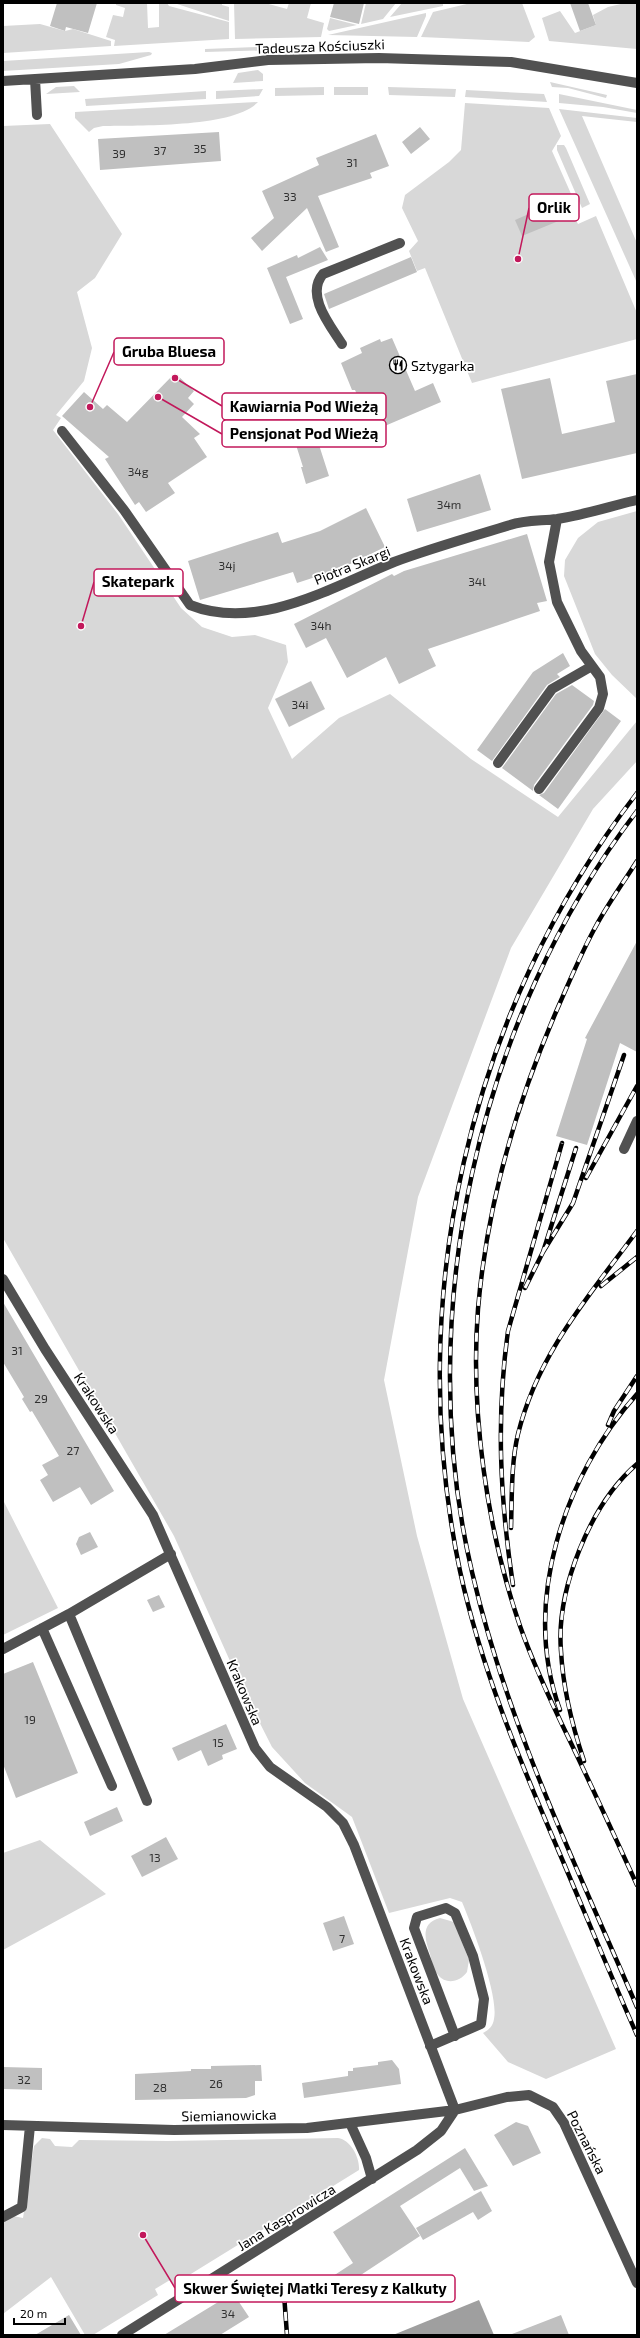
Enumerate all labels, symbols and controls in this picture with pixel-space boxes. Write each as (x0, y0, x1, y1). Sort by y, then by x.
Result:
street label: Tadeusza Kościuszki (255, 35, 385, 57)
house number: 35 (193, 141, 207, 155)
house number: 37 (154, 143, 166, 157)
house number: 39 (112, 146, 126, 160)
house number: 31 (346, 155, 358, 169)
house number: 33 (283, 189, 297, 203)
callout: Orlik (529, 194, 579, 221)
text: Orlik (537, 198, 572, 216)
callout: Gruba Bluesa (114, 338, 224, 365)
text: Gruba Bluesa (122, 342, 216, 360)
restaurant icon: Sztygarka (388, 355, 408, 375)
place label: Sztygarka (411, 357, 475, 374)
callout: Kawiarnia Pod Wieżą (222, 393, 386, 420)
text: Kawiarnia Pod Wieżą (230, 397, 378, 415)
callout: Pensjonat Pod Wieżą (222, 420, 386, 447)
text: Pensjonat Pod Wieżą (230, 424, 378, 442)
house number: 34g (128, 464, 149, 478)
house number: 34m (437, 497, 461, 511)
street label: Piotra Skargi (311, 542, 393, 588)
house number: 34j (218, 558, 236, 573)
callout: Skatepark (94, 569, 183, 596)
text: Skatepark (102, 572, 175, 590)
house number: 34l (468, 574, 486, 588)
house number: 34h (310, 618, 332, 632)
house number: 34i (291, 697, 309, 711)
house number: 31 (11, 1343, 23, 1357)
street label: Krakowska (71, 1369, 123, 1437)
house number: 29 (34, 1391, 48, 1405)
house number: 27 (67, 1443, 79, 1457)
street label: Krakowska (224, 1657, 266, 1727)
house number: 19 (24, 1712, 36, 1726)
house number: 15 (212, 1735, 224, 1749)
house number: 13 (149, 1850, 161, 1864)
house number: 7 (339, 1931, 345, 1945)
street label: Krakowska (397, 1935, 437, 2007)
house number: 32 (17, 2072, 31, 2086)
house number: 26 (209, 2076, 223, 2090)
house number: 28 (153, 2080, 167, 2094)
street label: Siemianowicka (181, 2106, 277, 2124)
street label: Poznańska (564, 2107, 610, 2177)
street label: Jana Kasprowicza (234, 2180, 338, 2254)
callout: Skwer Świętej Matki Teresy z Kalkuty (175, 2275, 455, 2302)
text: Skwer Świętej Matki Teresy z Kalkuty (183, 2279, 447, 2298)
scale bar (14, 2300, 65, 2326)
text: 20 m (20, 2306, 47, 2320)
house number: 34 (221, 2306, 235, 2320)

